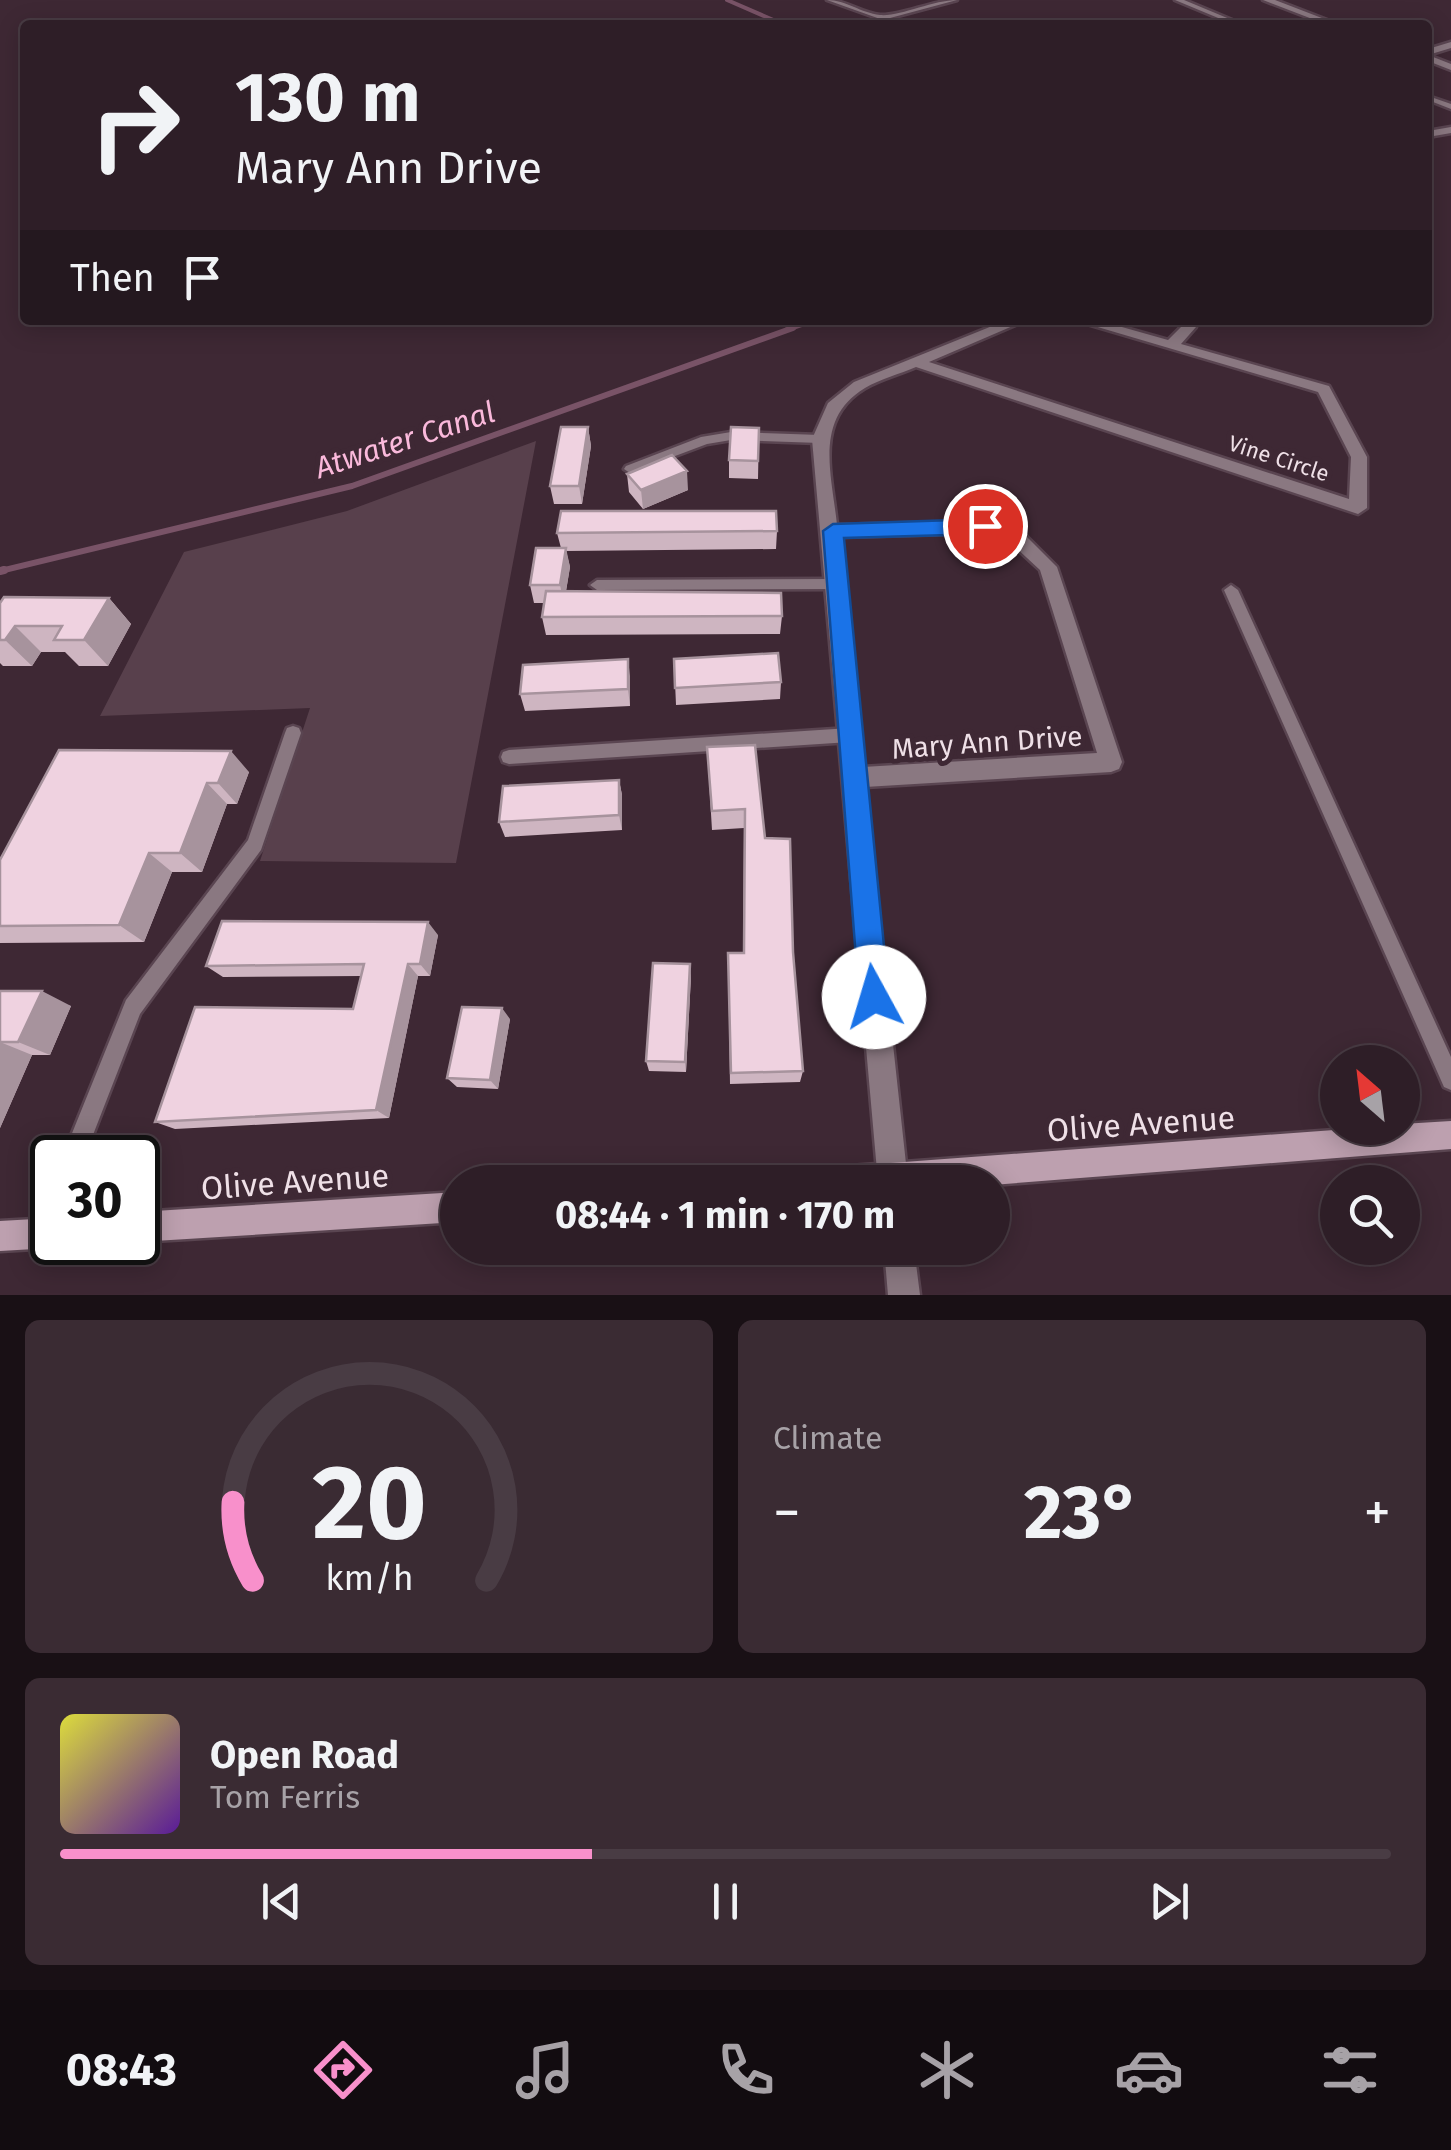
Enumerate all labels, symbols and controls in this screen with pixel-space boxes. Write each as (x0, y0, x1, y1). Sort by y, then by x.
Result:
text: 130 m (235, 56, 421, 140)
icon: right (70, 60, 200, 190)
text: Mary Ann Drive (235, 141, 542, 195)
icon: arrive (175, 250, 230, 305)
text: Then (70, 255, 155, 301)
water label: Atwater Canal (310, 394, 500, 486)
street label: Vine Circle (1225, 430, 1333, 487)
pin (943, 484, 1028, 569)
icon: arrive (958, 499, 1013, 554)
street label: Mary Ann Drive (891, 719, 1083, 766)
position arrow (822, 945, 926, 1049)
north arrow (1320, 1045, 1420, 1145)
map controls (1320, 1045, 1420, 1265)
street label: Olive Avenue (1046, 1098, 1236, 1150)
speed limit sign: 30 (30, 1135, 160, 1265)
street label: Olive Avenue (200, 1156, 390, 1208)
button: search (1320, 1165, 1420, 1265)
text: 08:44 · 1 min · 170 m (555, 1192, 895, 1238)
text: Climate (773, 1419, 882, 1457)
text: 20 (312, 1441, 426, 1566)
text: 23° (1024, 1468, 1140, 1558)
text: − (773, 1480, 801, 1546)
text: + (1364, 1480, 1391, 1546)
text: km/h (325, 1557, 413, 1599)
text: Open Road (210, 1732, 399, 1778)
text: Tom Ferris (210, 1778, 360, 1816)
icon: previous (254, 1874, 309, 1929)
icon: pause (698, 1874, 753, 1929)
icon: next (1142, 1874, 1197, 1929)
icon: directions (308, 2035, 378, 2105)
icon: music (510, 2035, 580, 2105)
icon: phone (711, 2035, 781, 2105)
icon: climate (912, 2035, 982, 2105)
icon: car (1114, 2035, 1184, 2105)
icon: filters (1315, 2035, 1385, 2105)
text: 08:43 (66, 2043, 177, 2097)

